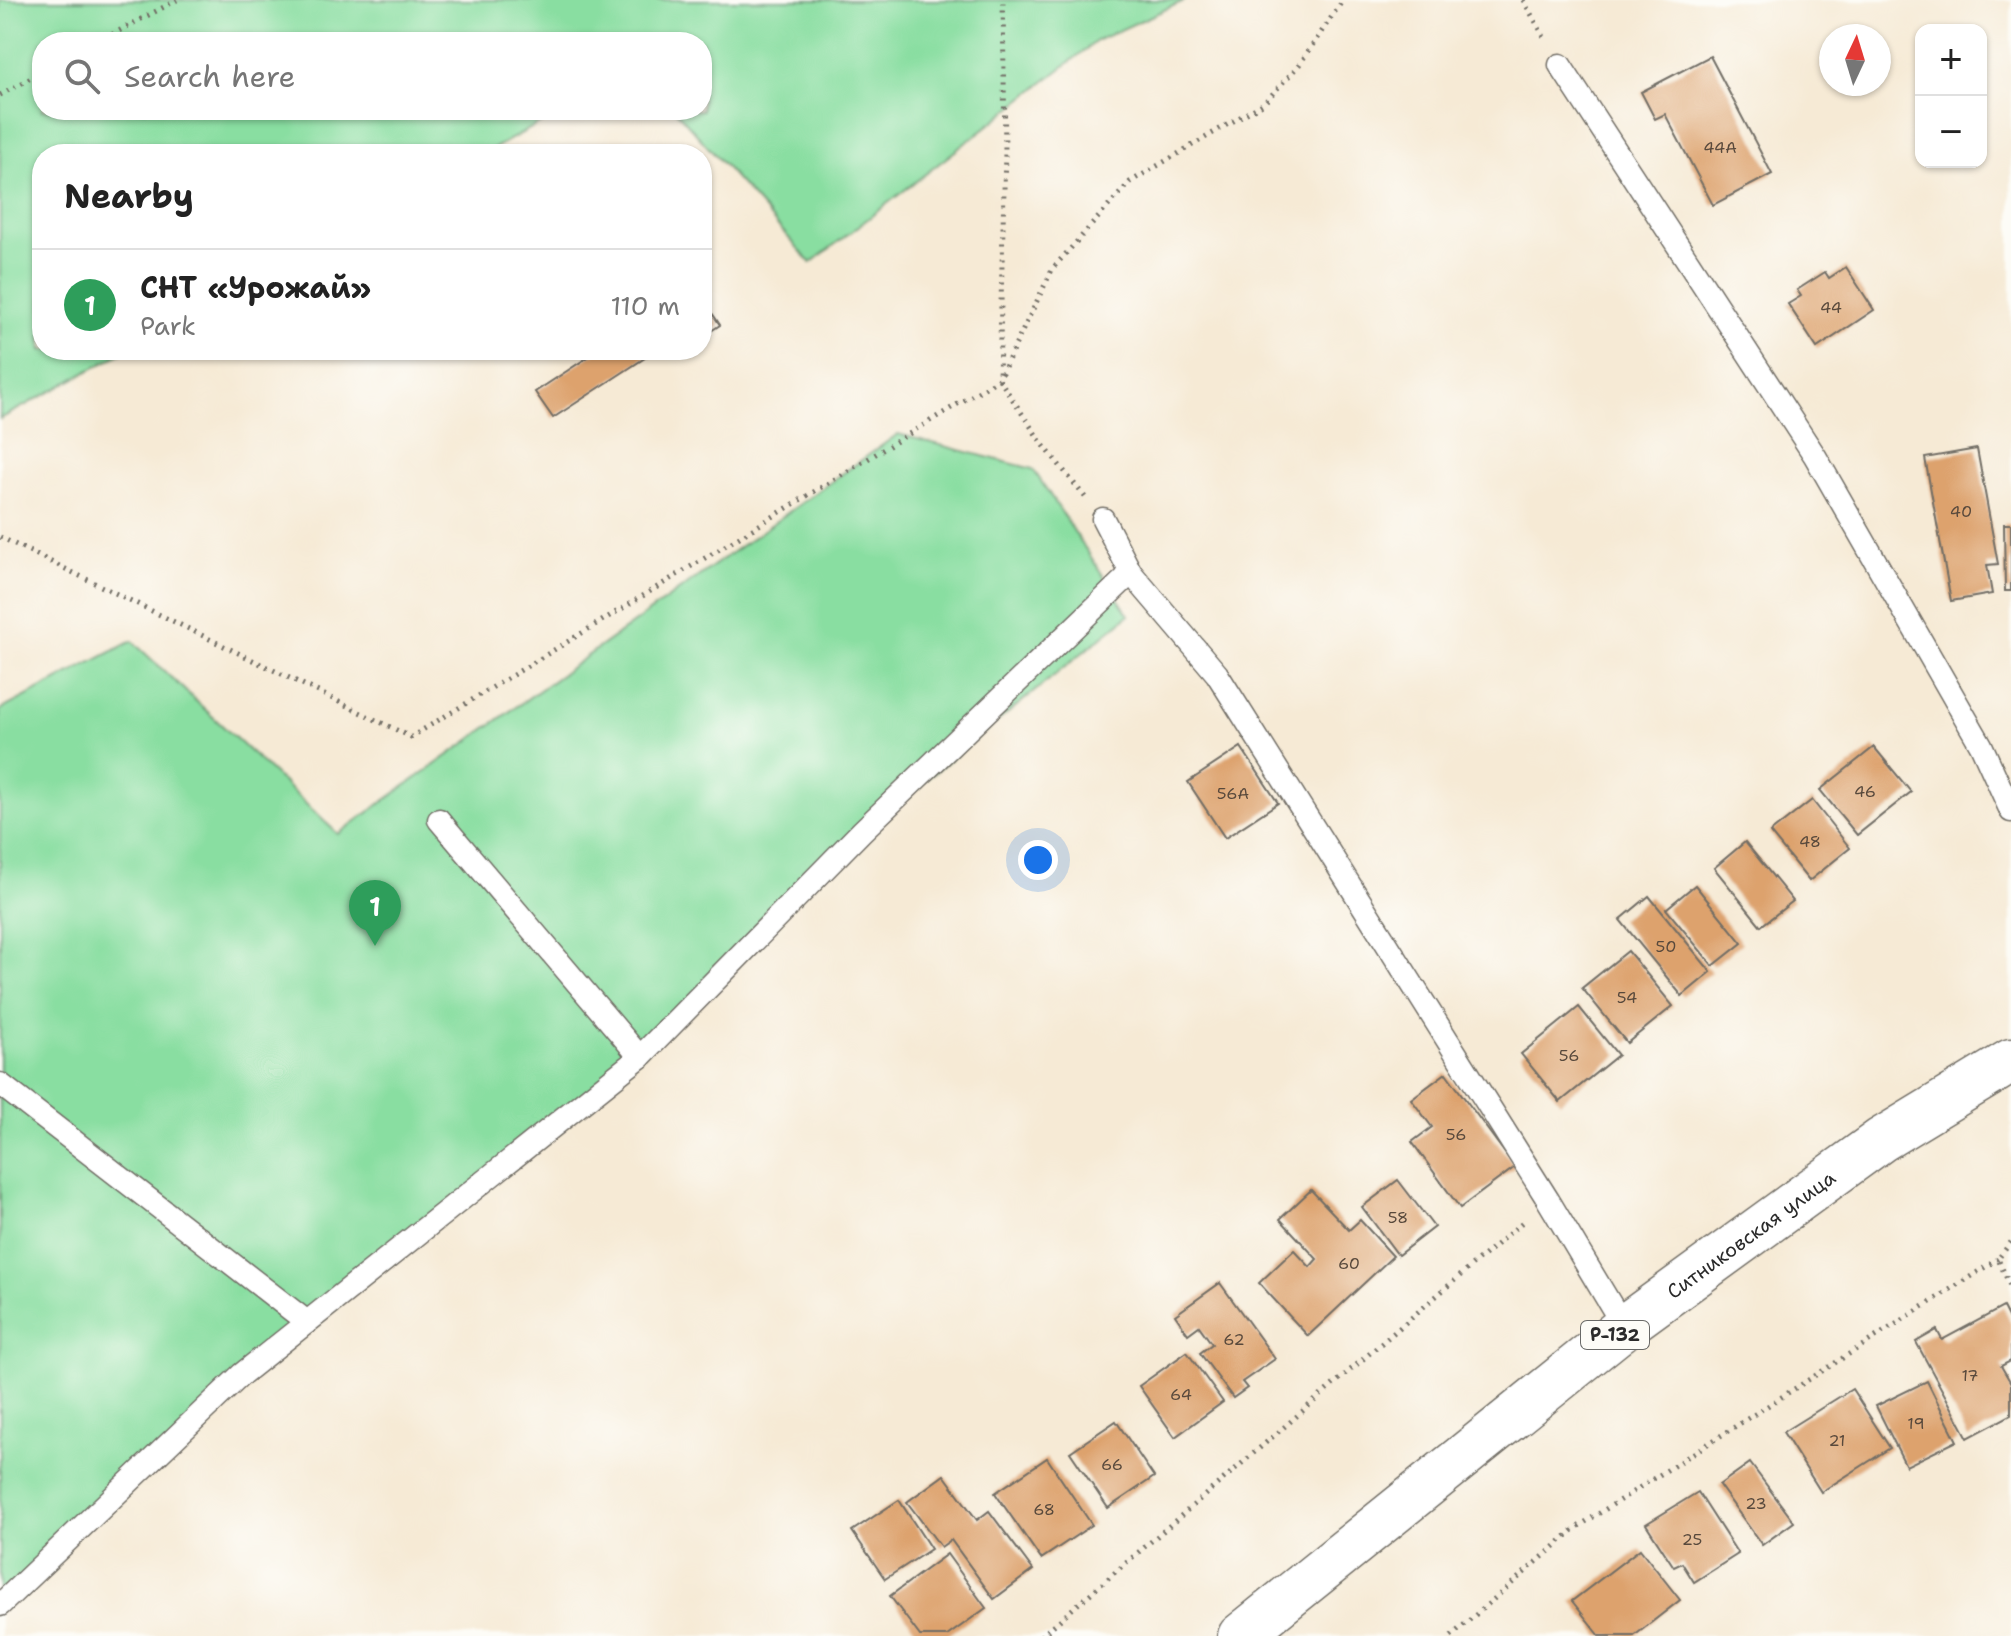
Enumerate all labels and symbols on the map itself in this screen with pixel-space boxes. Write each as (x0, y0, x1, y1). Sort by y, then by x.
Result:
north arrow (1819, 24, 1891, 96)
house number: 44А (1703, 137, 1737, 158)
house number: 44 (1820, 297, 1842, 318)
house number: 40 (1950, 501, 1972, 522)
house number: 46 (1854, 781, 1876, 802)
house number: 56А (1217, 783, 1249, 804)
house number: 48 (1799, 831, 1821, 852)
your location (1018, 840, 1058, 880)
pin: 1 (349, 880, 401, 946)
house number: 50 (1656, 936, 1676, 957)
house number: 54 (1617, 987, 1637, 1008)
house number: 56 (1559, 1045, 1579, 1066)
house number: 56 (1446, 1124, 1466, 1145)
street label: Ситниковская улица (1661, 1164, 1841, 1305)
house number: 58 (1388, 1207, 1408, 1228)
house number: 60 (1338, 1253, 1360, 1274)
road number: Р-132 (1581, 1321, 1649, 1349)
house number: 62 (1223, 1329, 1245, 1350)
house number: 17 (1961, 1365, 1979, 1386)
house number: 64 (1170, 1384, 1192, 1405)
house number: 19 (1907, 1413, 1925, 1434)
house number: 21 (1828, 1430, 1846, 1451)
house number: 66 (1101, 1454, 1123, 1475)
house number: 23 (1745, 1493, 1767, 1514)
house number: 68 (1033, 1499, 1055, 1520)
house number: 25 (1682, 1529, 1702, 1550)

